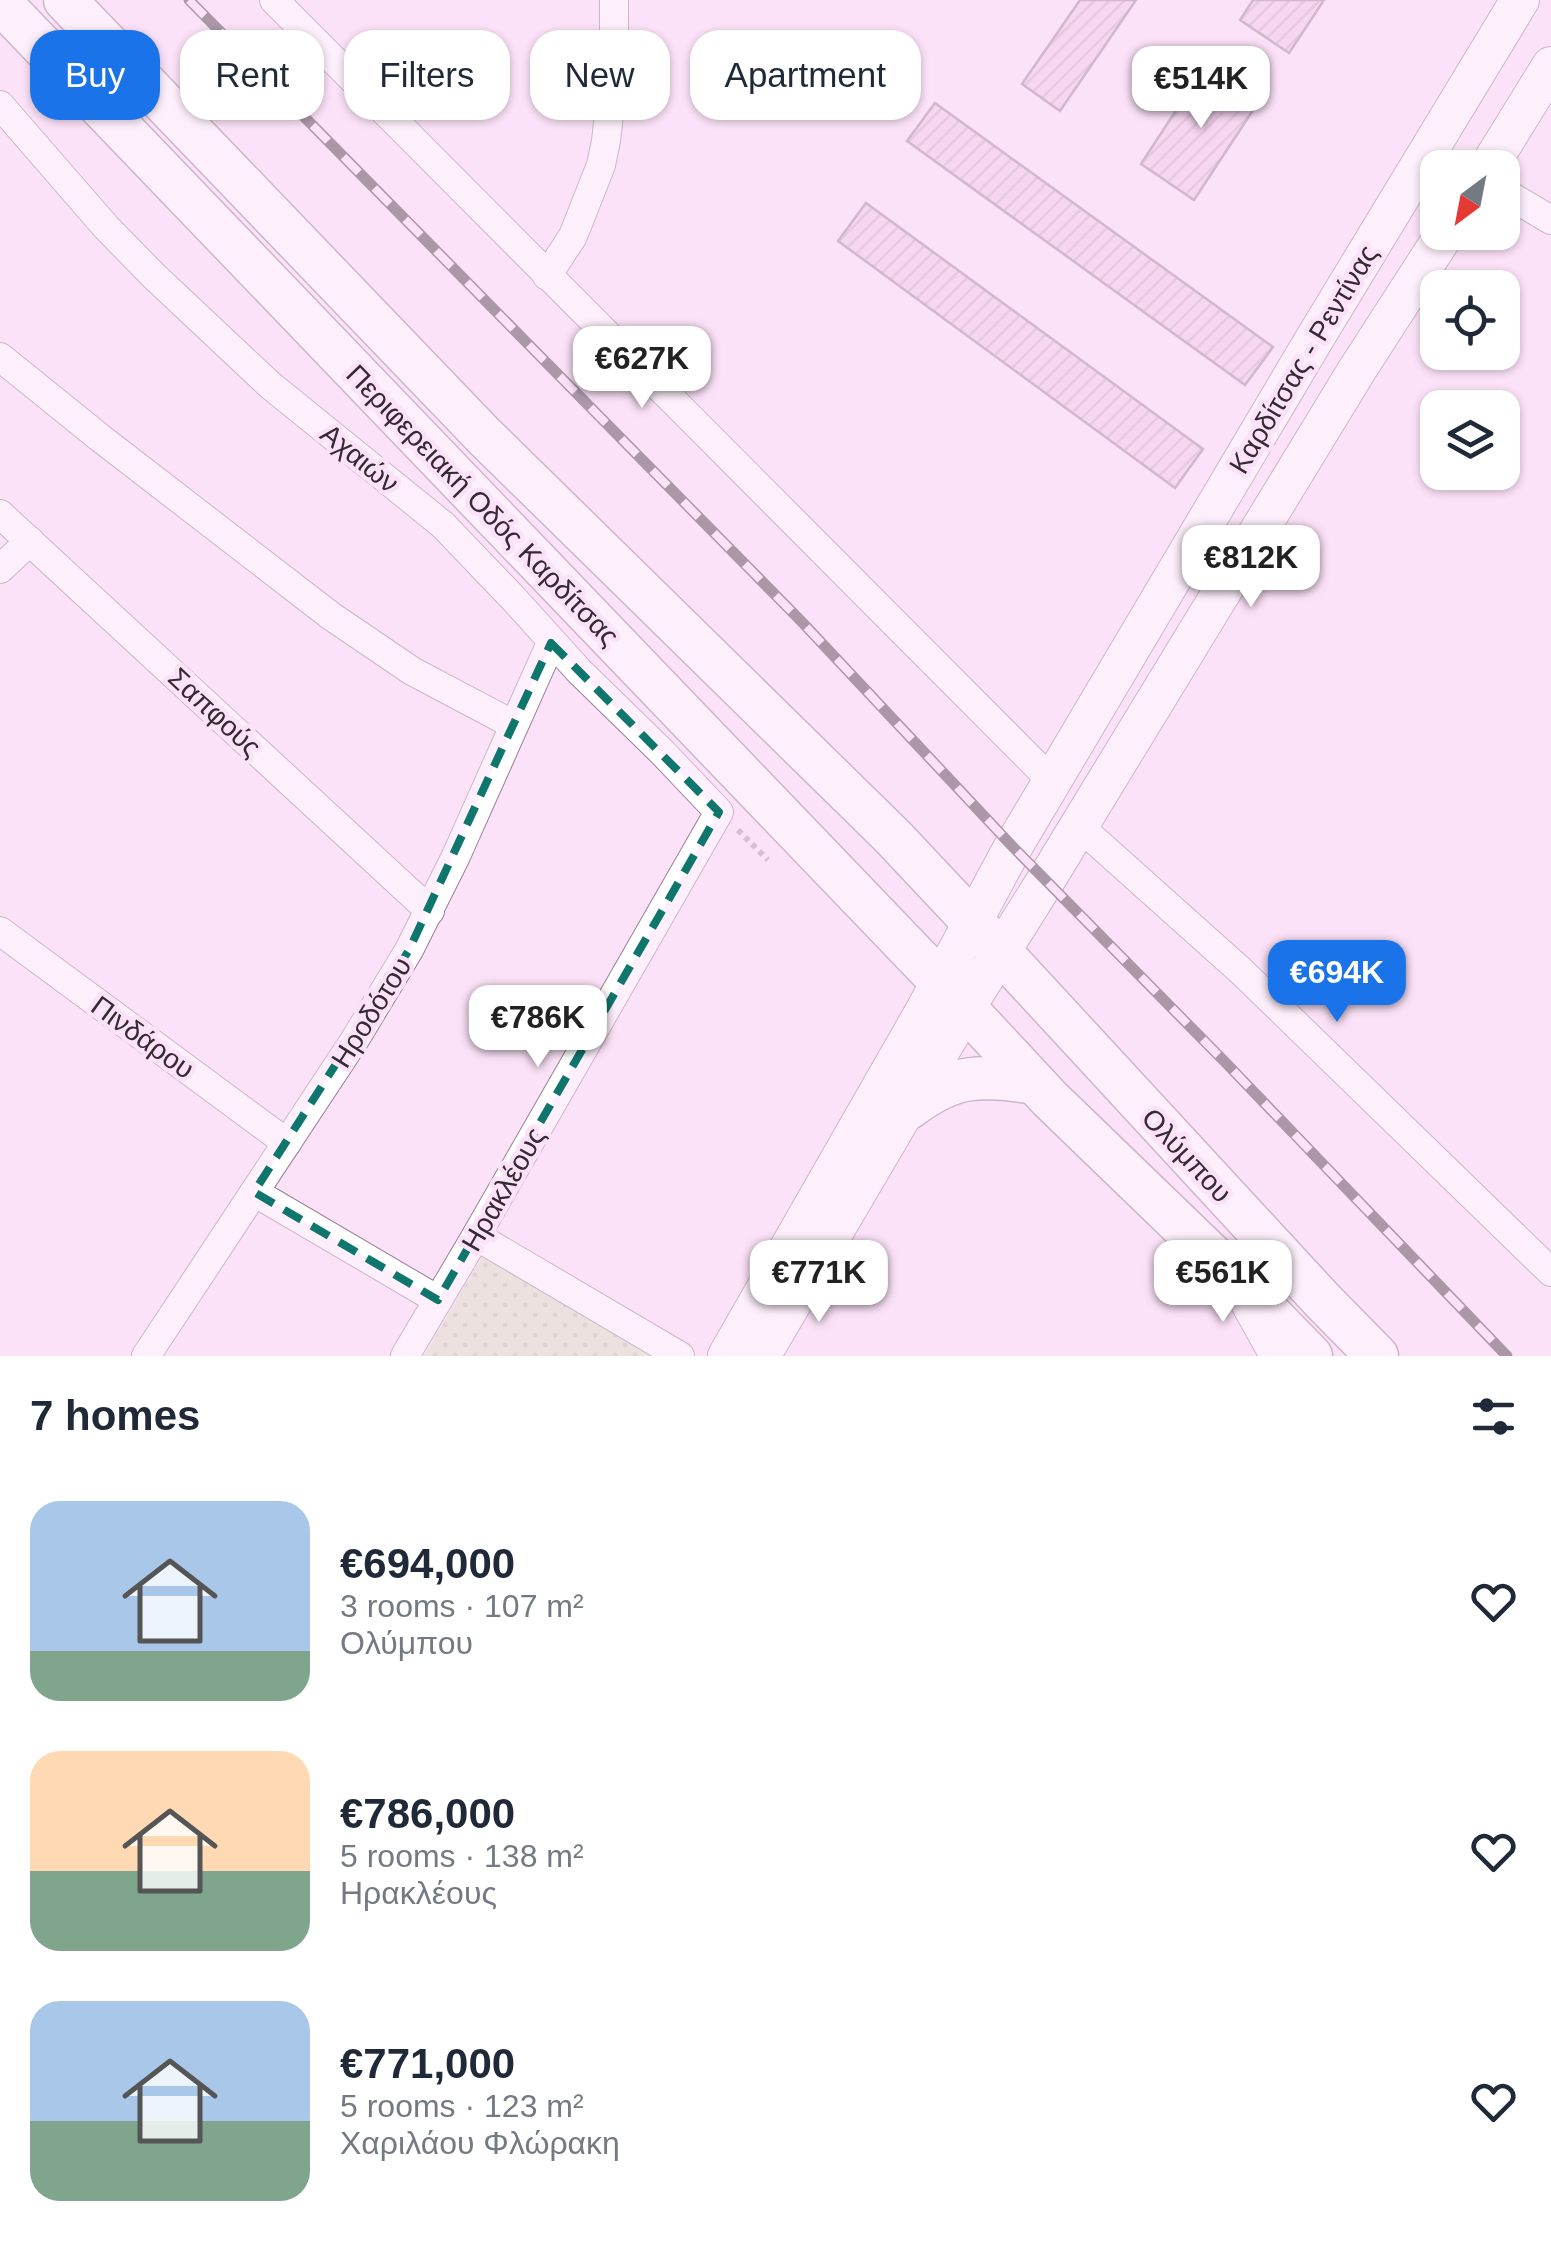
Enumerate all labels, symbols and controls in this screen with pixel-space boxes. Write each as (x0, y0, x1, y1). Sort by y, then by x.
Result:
chip: Buy (30, 30, 160, 120)
chip: Rent (180, 30, 324, 120)
chip: Filters (344, 30, 510, 120)
chip: New (530, 30, 670, 120)
chip: Apartment (690, 30, 921, 120)
pin: €514K (1131, 46, 1271, 131)
text: €514K (1154, 60, 1248, 96)
north arrow (1420, 150, 1520, 250)
map controls (1420, 150, 1520, 490)
street label: Καρδίτσας - Ρεντίνας (1223, 239, 1384, 479)
button: locate (1420, 270, 1520, 370)
pin: €627K (572, 326, 712, 411)
text: €627K (595, 340, 689, 376)
street label: Περιφερειακή Οδός Καρδίτσας (340, 359, 625, 652)
button: layers (1420, 390, 1520, 490)
street label: Αχαιών (315, 418, 405, 499)
pin: €812K (1181, 525, 1321, 610)
text: €812K (1204, 539, 1298, 575)
street label: Σαπφούς (162, 662, 267, 763)
pin: €694K (1267, 940, 1407, 1025)
street label: Ηροδότου (325, 951, 417, 1073)
text: €694K (1290, 954, 1384, 990)
pin: €786K (468, 985, 608, 1070)
street label: Πινδάρου (85, 990, 200, 1085)
text: €786K (491, 999, 585, 1035)
street label: Ολύμπου (1136, 1102, 1238, 1208)
street label: Ηρακλέους (456, 1122, 551, 1256)
pin: €771K (749, 1240, 889, 1325)
pin: €561K (1153, 1240, 1293, 1325)
text: €771K (772, 1254, 866, 1290)
text: €561K (1176, 1254, 1270, 1290)
icon: filters (1466, 1389, 1521, 1444)
text: 7 homes (30, 1392, 200, 1439)
text: €694,000 (340, 1540, 515, 1587)
icon: home (110, 1541, 230, 1661)
icon: heart (1466, 1574, 1521, 1629)
text: 3 rooms · 107 m² (340, 1588, 584, 1624)
text: Ολύμπου (340, 1625, 473, 1661)
text: €786,000 (340, 1790, 515, 1837)
icon: home (110, 1791, 230, 1911)
icon: heart (1466, 1824, 1521, 1879)
text: 5 rooms · 138 m² (340, 1838, 584, 1874)
text: Ηρακλέους (340, 1875, 497, 1911)
text: €771,000 (340, 2040, 515, 2087)
icon: home (110, 2041, 230, 2161)
icon: heart (1466, 2074, 1521, 2129)
text: 5 rooms · 123 m² (340, 2088, 584, 2124)
text: Χαριλάου Φλώρακη (340, 2125, 620, 2161)

